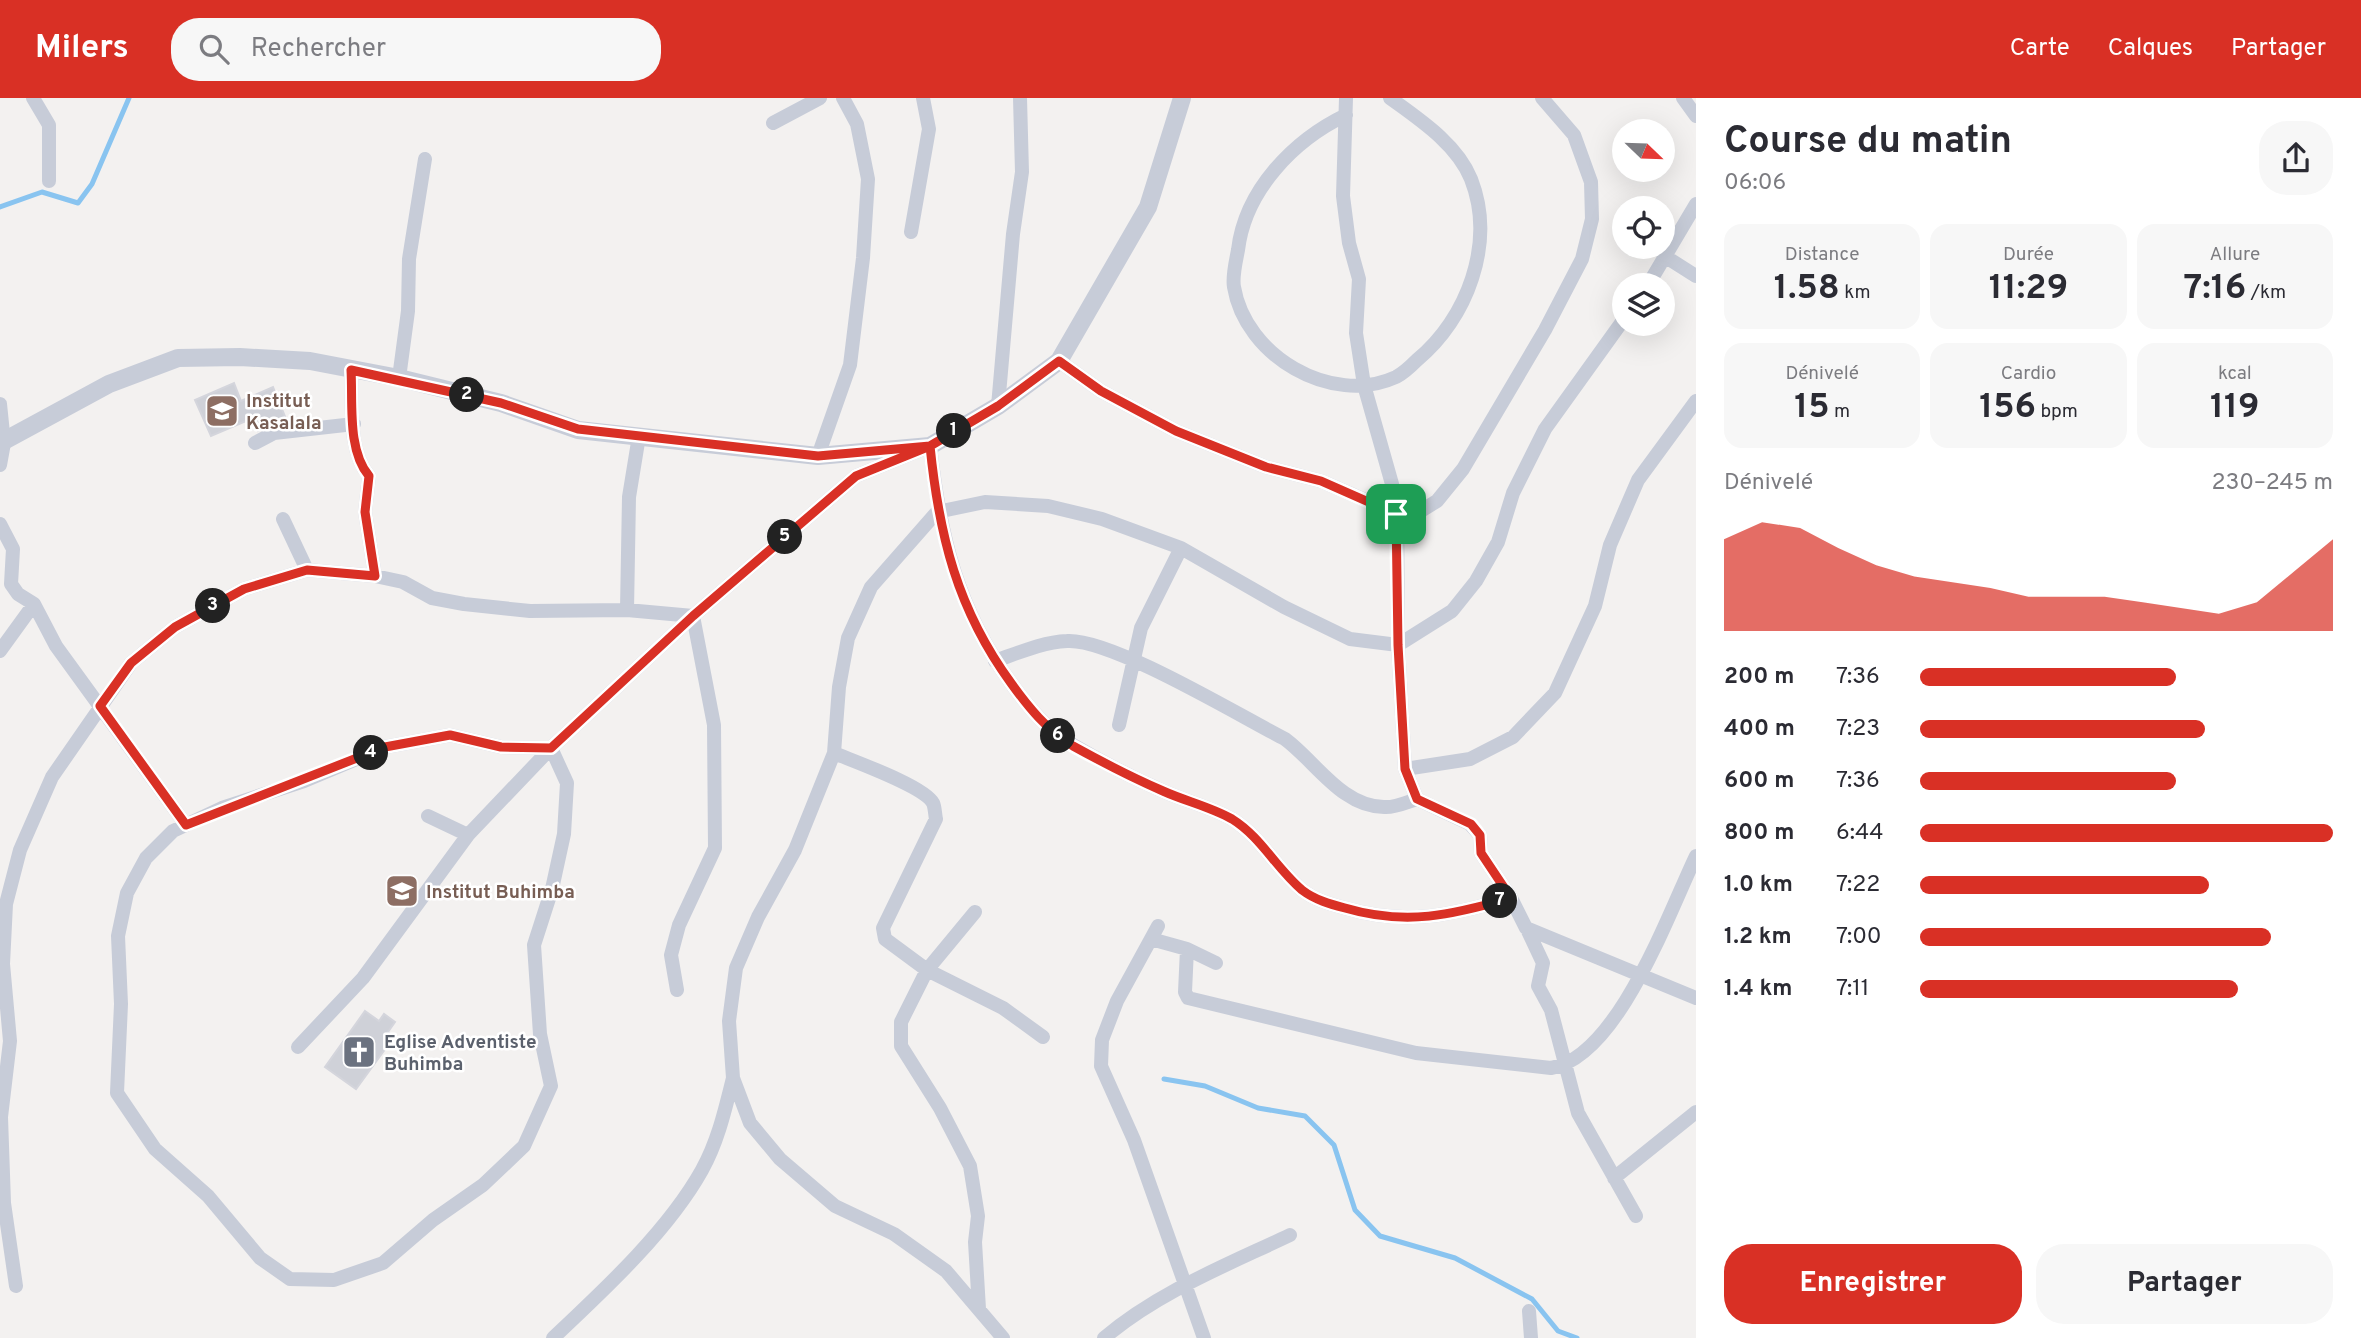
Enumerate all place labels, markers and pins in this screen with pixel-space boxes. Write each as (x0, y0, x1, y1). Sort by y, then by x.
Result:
pin: 2 (449, 378, 484, 412)
place label: Institut Kasalala (246, 390, 322, 436)
school or university icon: Institut Kasalala (203, 392, 241, 430)
pin: 1 (936, 414, 972, 448)
pin (1366, 484, 1426, 544)
pin: 5 (768, 520, 802, 555)
pin: 3 (196, 588, 230, 624)
pin: 6 (1040, 718, 1076, 754)
pin: 4 (354, 736, 388, 770)
school or university icon: Institut Buhimba (383, 872, 421, 910)
place label: Institut Buhimba (426, 881, 575, 905)
pin: 7 (1482, 884, 1518, 918)
place label: Eglise Adventiste Buhimba (384, 1031, 537, 1077)
church icon: Eglise Adventiste Buhimba (340, 1033, 378, 1071)

